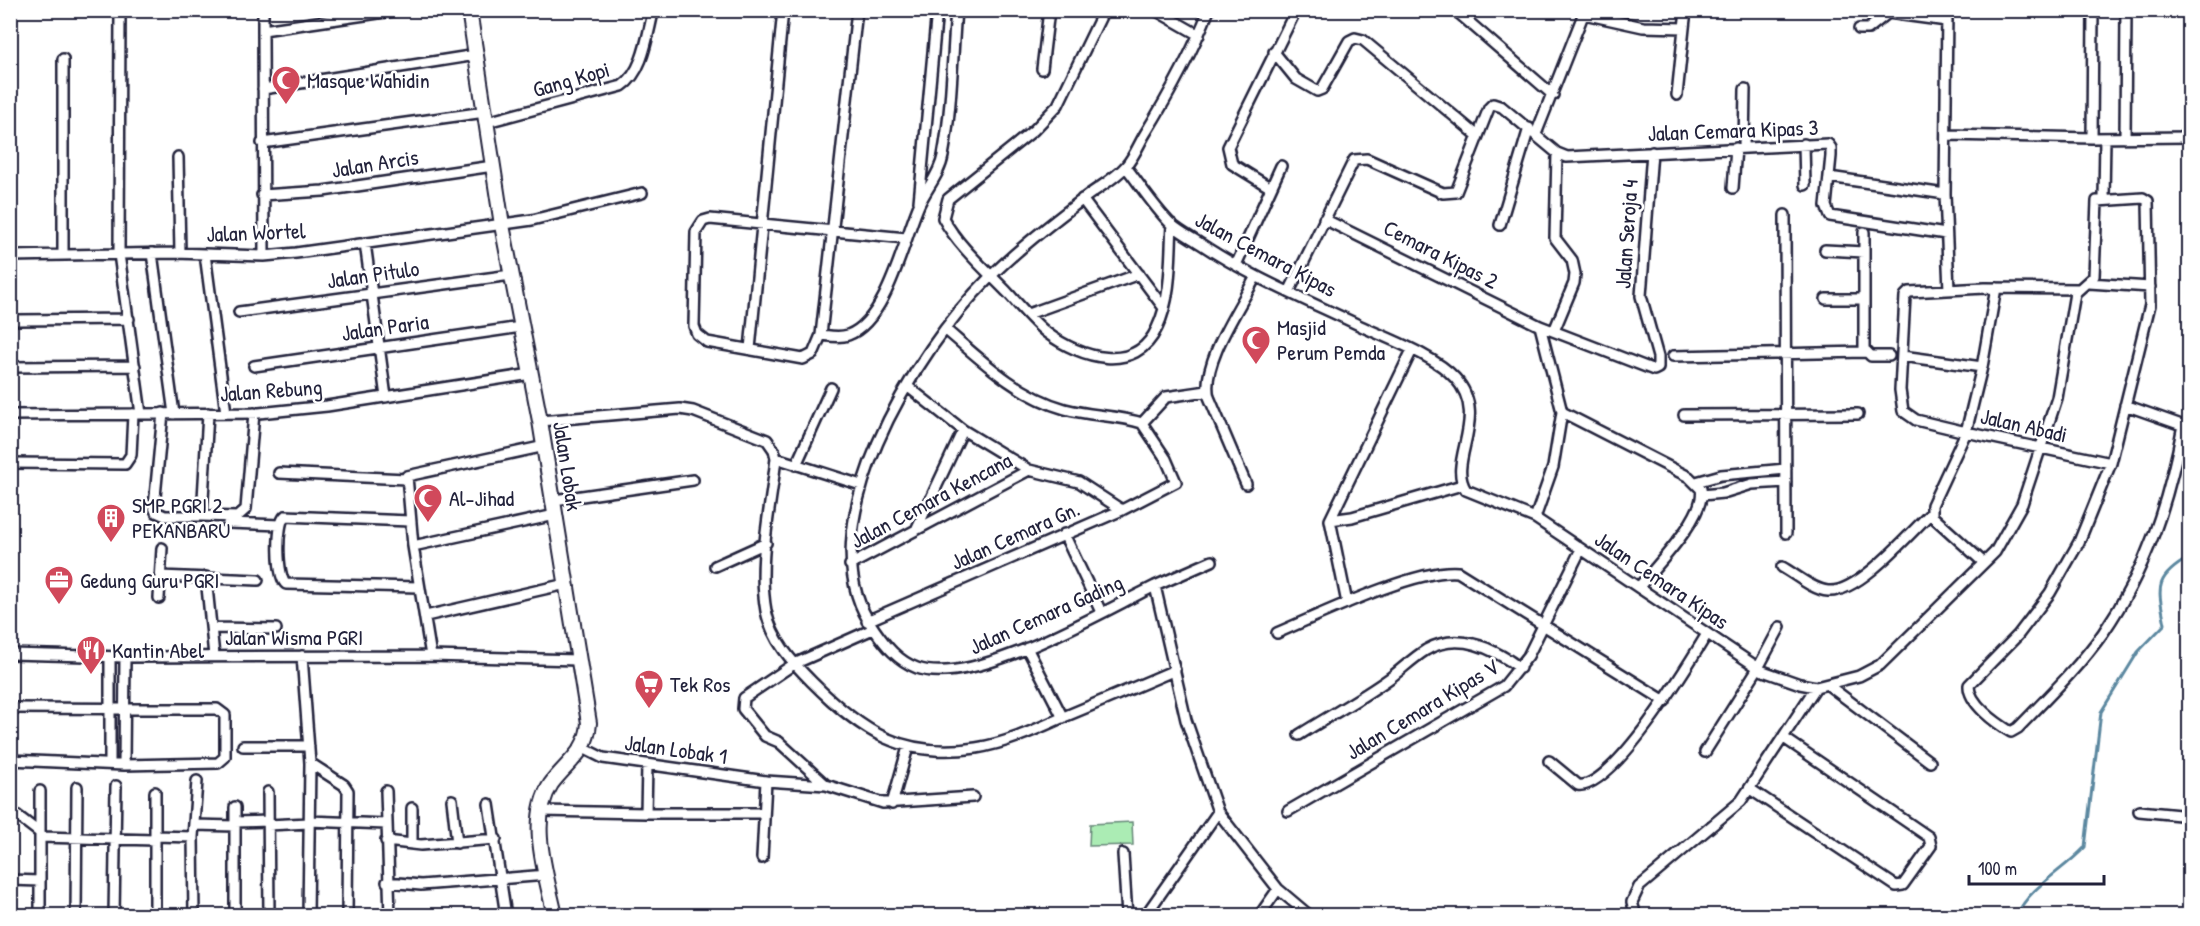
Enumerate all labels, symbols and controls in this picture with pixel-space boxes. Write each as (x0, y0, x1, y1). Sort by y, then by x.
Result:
street label: Gang Kopi (529, 54, 613, 104)
mosque icon: Masque Wahidin (270, 64, 302, 106)
place label: Masque Wahidin (307, 65, 430, 95)
street label: Jalan Cemara Kipas 3 (1647, 112, 1819, 148)
street label: Jalan Arcis (329, 141, 421, 185)
street label: Jalan Seroja 4 (1607, 178, 1645, 290)
street label: Jalan Cemara Kipas (1190, 204, 1342, 304)
street label: Cemara Kipas 2 (1379, 212, 1504, 296)
street label: Jalan Wortel (206, 215, 306, 249)
street label: Jalan Pitulo (325, 253, 421, 295)
street label: Jalan Paria (340, 306, 431, 348)
place label: Masjid Perum Pemda (1277, 312, 1386, 367)
mosque icon: Masjid Perum Pemda (1240, 324, 1272, 366)
street label: Jalan Rebung (219, 371, 323, 409)
street label: Jalan Abadi (1978, 400, 2070, 450)
street label: Jalan Lobak (546, 419, 590, 513)
street label: Jalan Cemara Kencana (845, 445, 1017, 555)
mosque icon: Al-Jihad (412, 482, 444, 524)
place label: Al-Jihad (449, 483, 514, 513)
place label: SMP PGRI 2 PEKANBARU (132, 490, 230, 545)
street label: Jalan Cemara Gn. (946, 493, 1084, 577)
building icon: SMP PGRI 2 PEKANBARU (95, 502, 127, 544)
street label: Jalan Cemara Kipas (1589, 524, 1735, 636)
office icon: Gedung Guru PGRI (43, 564, 75, 606)
place label: Gedung Guru PGRI (80, 565, 219, 595)
street label: Jalan Cemara Gading (964, 567, 1128, 661)
street label: Jalan Wisma PGRI (225, 622, 363, 652)
restaurant icon: Kantin Abel (75, 634, 107, 676)
place label: Kantin Abel (112, 635, 204, 665)
street label: Jalan Cemara Kipas V (1340, 651, 1504, 766)
supermarket icon: Tek Ros (633, 668, 665, 710)
place label: Tek Ros (670, 669, 731, 699)
street label: Jalan Lobak 1 (623, 727, 729, 771)
scale bar (1969, 848, 2104, 886)
text: 100 m (1978, 856, 2017, 881)

